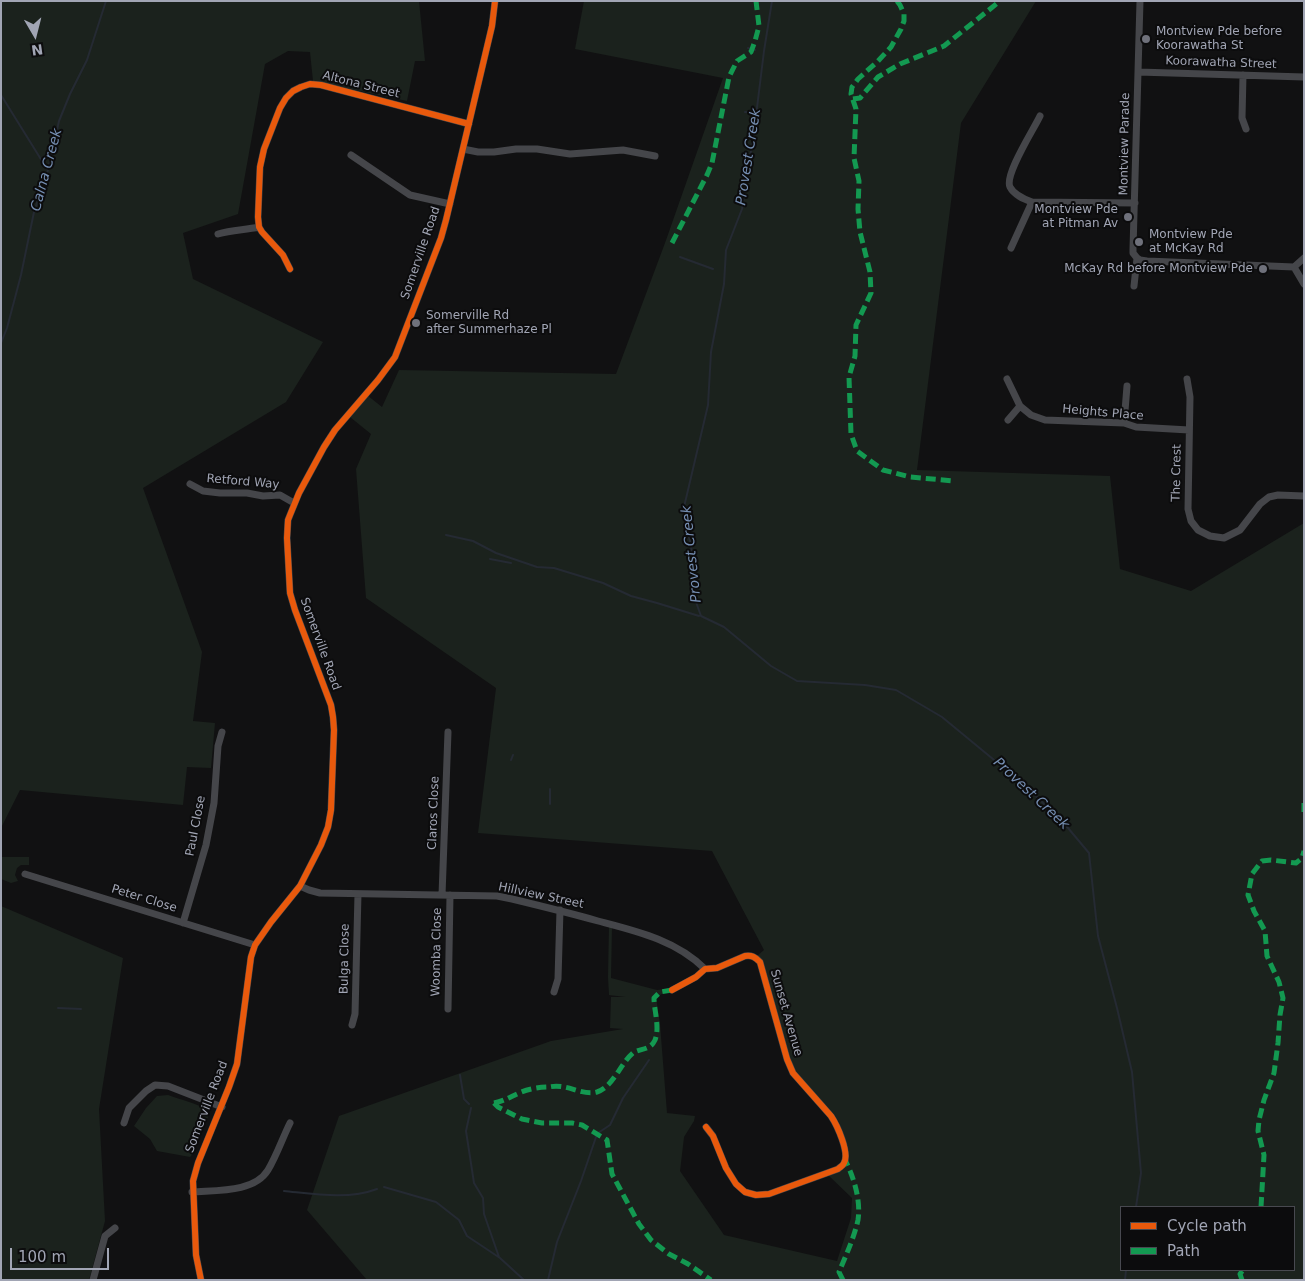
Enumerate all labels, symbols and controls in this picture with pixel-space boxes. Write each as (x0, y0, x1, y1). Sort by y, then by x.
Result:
north arrow (10, 10, 60, 60)
place label: Montview Pde before Koorawatha St (1156, 25, 1282, 53)
marker: Montview Pde before Koorawatha St (1140, 33, 1152, 45)
text: N (30, 41, 44, 59)
street label: Koorawatha Street (1165, 54, 1277, 72)
street label: Altona Street (321, 68, 401, 102)
street label: Montview Parade (1117, 92, 1133, 196)
water label: Provest Creek (733, 107, 765, 207)
water label: Calna Creek (28, 127, 66, 213)
place label: Montview Pde at Pitman Av (1034, 203, 1118, 231)
street label: Somerville Road (398, 205, 444, 301)
marker: Montview Pde at Pitman Av (1122, 211, 1134, 223)
place label: Montview Pde at McKay Rd (1149, 228, 1233, 256)
marker: Montview Pde at McKay Rd (1133, 236, 1145, 248)
place label: McKay Rd before Montview Pde (1064, 262, 1253, 276)
marker: McKay Rd before Montview Pde (1257, 263, 1269, 275)
place label: Somerville Rd after Summerhaze Pl (426, 309, 552, 337)
marker: Somerville Rd after Summerhaze Pl (410, 317, 422, 329)
street label: Heights Place (1062, 402, 1144, 424)
street label: The Crest (1169, 444, 1185, 502)
street label: Retford Way (206, 472, 280, 492)
water label: Provest Creek (679, 505, 705, 603)
street label: Somerville Road (297, 596, 343, 692)
water label: Provest Creek (990, 755, 1072, 833)
street label: Claros Close (426, 776, 442, 850)
street label: Paul Close (183, 794, 209, 858)
street label: Hillview Street (497, 880, 585, 912)
street label: Peter Close (110, 882, 178, 916)
street label: Woomba Close (429, 907, 445, 997)
street label: Bulga Close (337, 924, 353, 994)
street label: Sunset Avenue (767, 968, 805, 1058)
street label: Somerville Road (183, 1059, 231, 1155)
legend (1120, 1206, 1295, 1271)
text: Cycle path (1167, 1217, 1247, 1235)
scale bar (12, 1238, 111, 1270)
text: Path (1167, 1242, 1200, 1260)
text: 100 m (18, 1248, 66, 1266)

